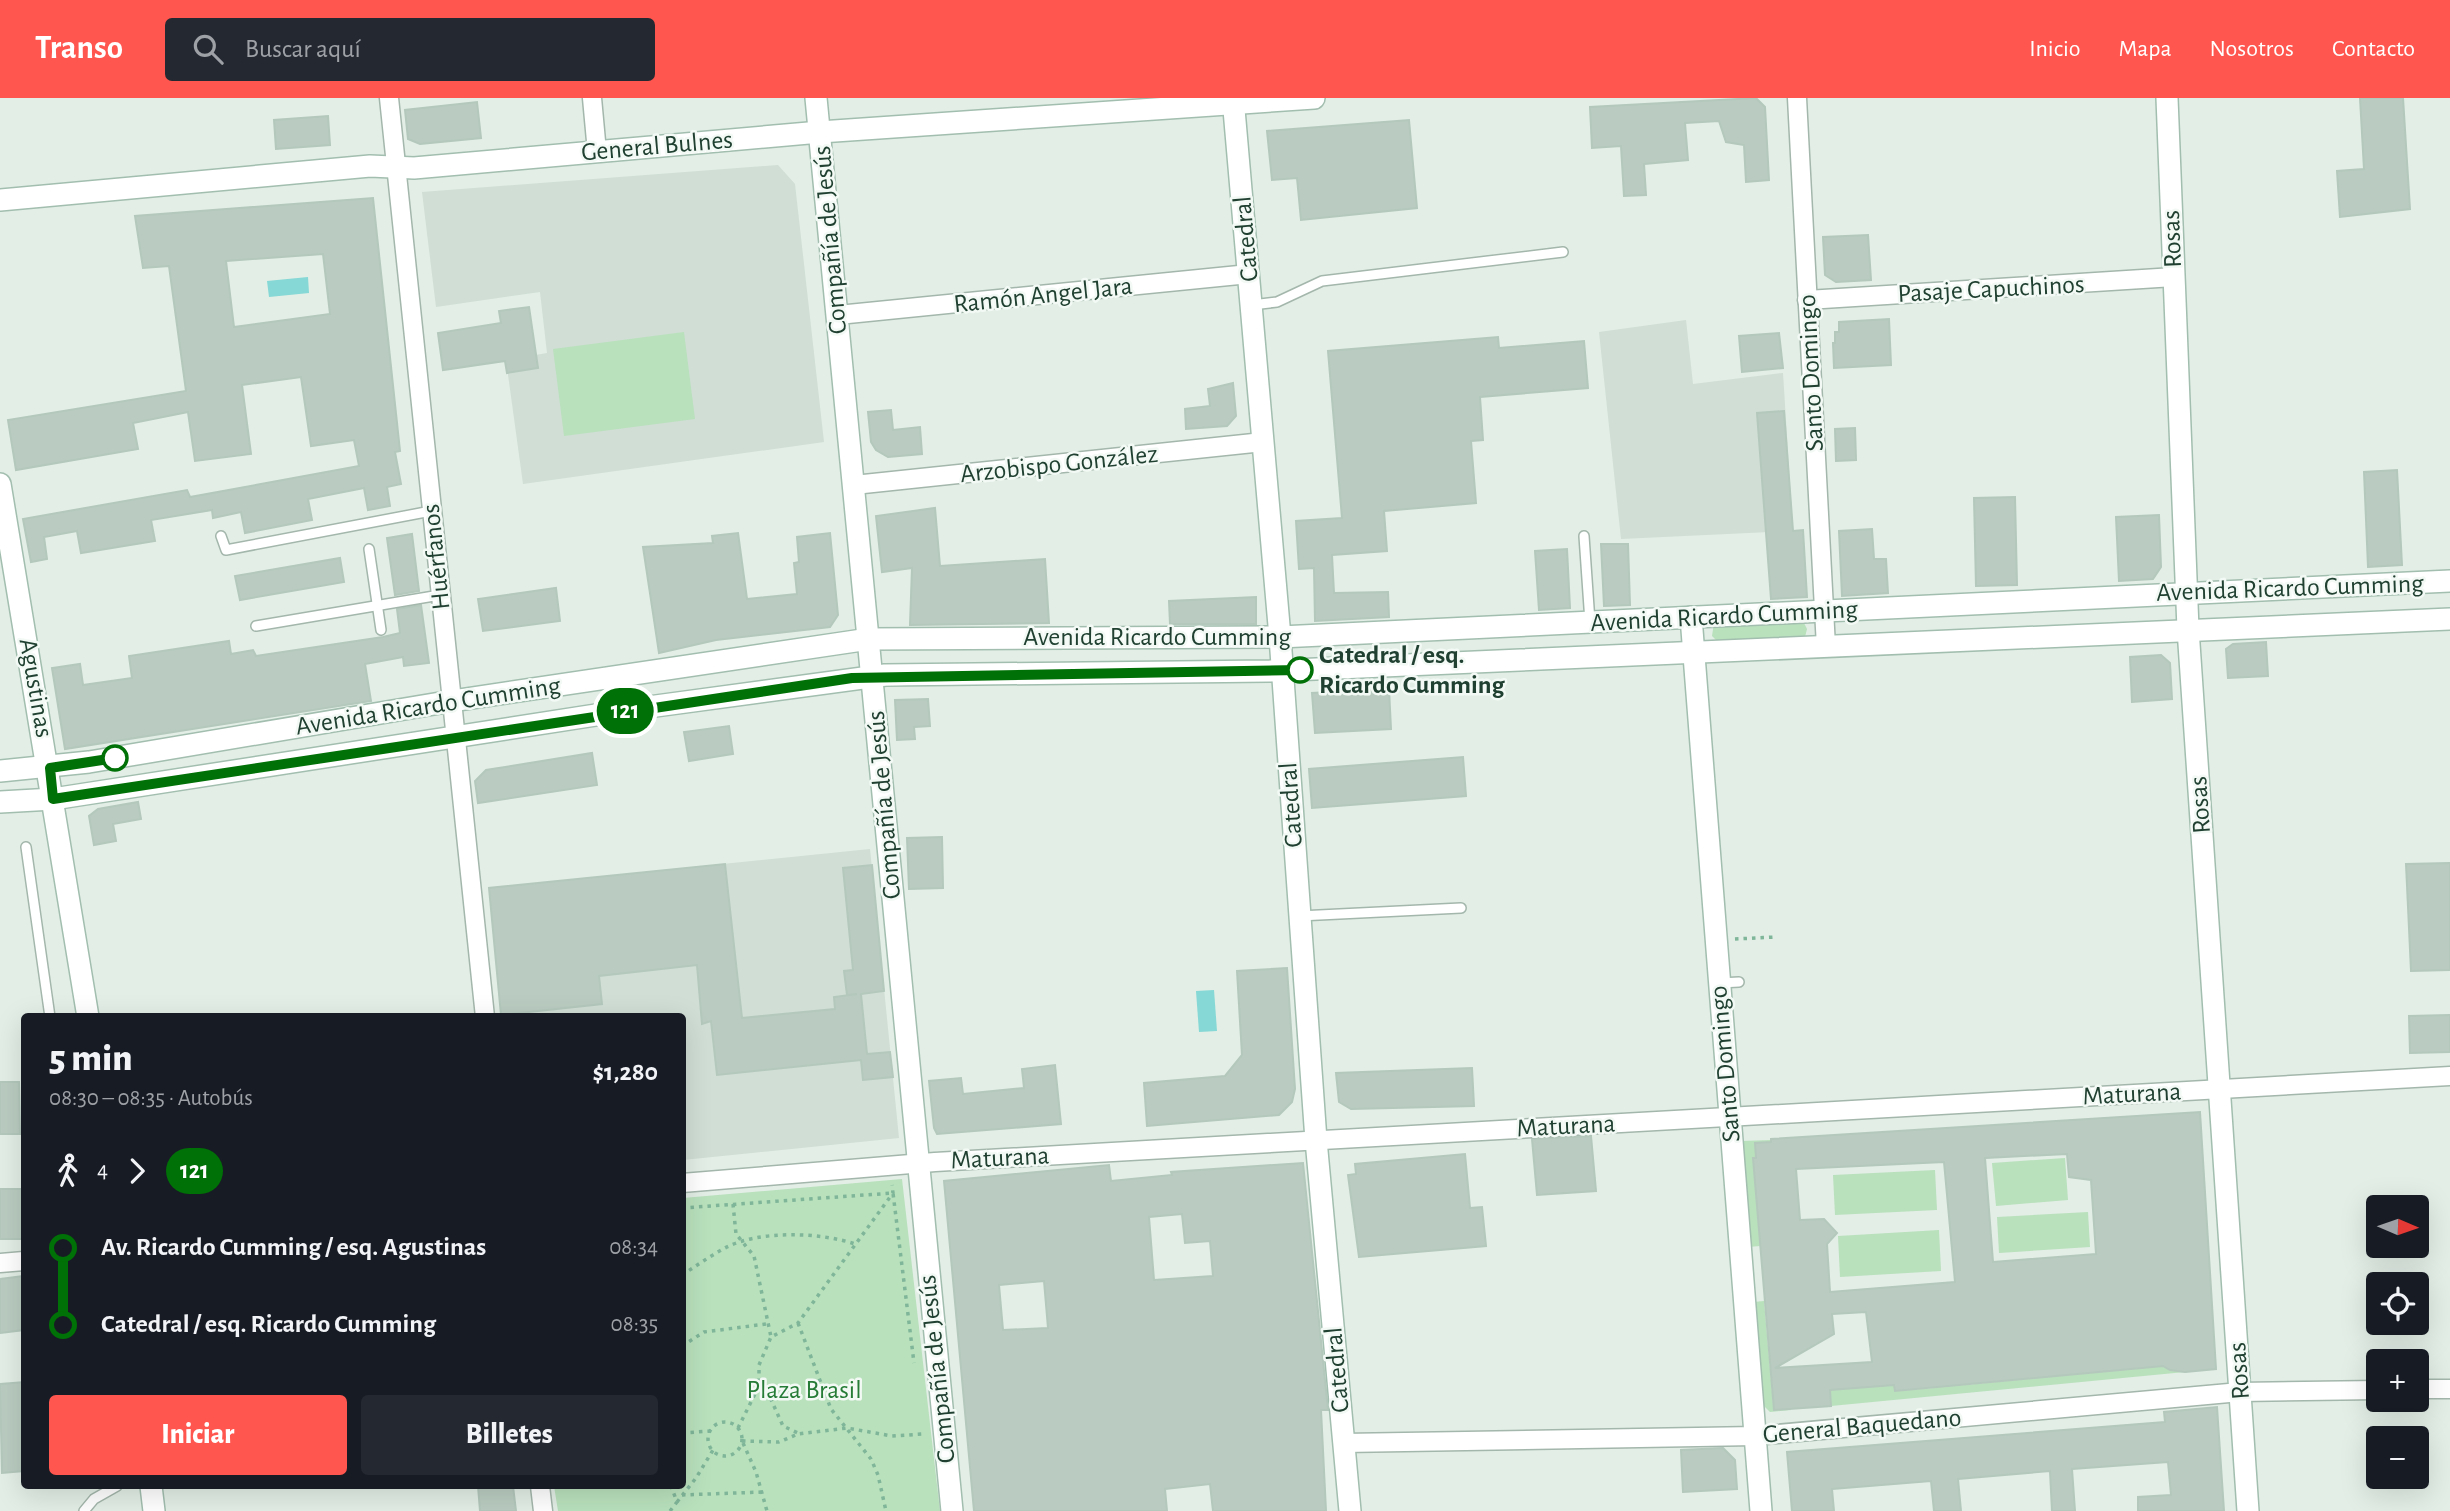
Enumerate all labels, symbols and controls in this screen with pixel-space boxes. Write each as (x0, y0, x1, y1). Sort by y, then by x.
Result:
search box (165, 18, 655, 81)
icon: search (189, 30, 227, 68)
text: Transo (35, 32, 123, 65)
text: Buscar aquí (245, 36, 361, 62)
text: Inicio (2029, 37, 2080, 61)
text: Mapa (2118, 37, 2172, 61)
text: Nosotros (2210, 37, 2294, 61)
text: Contacto (2332, 37, 2415, 61)
street label: General Bulnes (580, 126, 734, 166)
street label: Compañía de Jesús (809, 145, 851, 335)
street label: Catedral (1229, 195, 1263, 283)
street label: Rosas (2158, 210, 2186, 268)
street label: Pasaje Capuchinos (1897, 271, 2085, 307)
street label: Ramón Angel Jara (952, 273, 1134, 317)
street label: Santo Domingo (1794, 294, 1828, 452)
street label: Arzobispo González (959, 441, 1159, 487)
street label: Huérfanos (418, 503, 454, 611)
street label: Avenida Ricardo Cumming (2156, 570, 2425, 606)
street label: Avenida Ricardo Cumming (1590, 596, 1859, 636)
street label: Avenida Ricardo Cumming (1023, 624, 1291, 650)
street label: Agustinas (14, 636, 58, 740)
place label: Catedral / esq. Ricardo Cumming (1319, 642, 1506, 698)
marker: Catedral / esq. Ricardo Cumming (1287, 657, 1313, 683)
street label: Avenida Ricardo Cumming (294, 672, 563, 740)
line badge: 121 (585, 688, 665, 734)
text: 121 (611, 699, 639, 723)
street label: Compañía de Jesús (863, 710, 905, 900)
unlabelled marker (102, 745, 128, 771)
street label: Catedral (1275, 761, 1307, 849)
street label: Rosas (2185, 775, 2215, 835)
street label: Santo Domingo (1705, 985, 1745, 1143)
text: 5 min (49, 1040, 133, 1078)
text: $1,280 (592, 1059, 658, 1085)
street label: Maturana (2082, 1078, 2182, 1110)
text: 08:30 – 08:35 · Autobús (49, 1087, 253, 1110)
street label: Maturana (1516, 1110, 1616, 1142)
street label: Maturana (950, 1142, 1050, 1174)
icon: walk (49, 1152, 87, 1190)
icon: forward (118, 1152, 156, 1190)
text: 4 (97, 1159, 108, 1182)
text: 121 (180, 1159, 209, 1183)
north arrow (2366, 1195, 2429, 1258)
map controls (2366, 1195, 2429, 1489)
text: Av. Ricardo Cumming / esq. Agustinas (101, 1234, 486, 1260)
text: 08:34 (609, 1236, 658, 1259)
button: locate (2366, 1272, 2429, 1335)
street label: Compañía de Jesús (914, 1274, 960, 1464)
text: Catedral / esq. Ricardo Cumming (101, 1311, 436, 1337)
text: 08:35 (611, 1313, 658, 1336)
street label: Catedral (1320, 1326, 1354, 1414)
street label: Rosas (2224, 1341, 2254, 1401)
button: + (2366, 1349, 2429, 1412)
park label: Plaza Brasil (746, 1377, 862, 1403)
button: Iniciar (49, 1395, 347, 1475)
button: Billetes (361, 1395, 658, 1475)
street label: General Baquedano (1762, 1404, 1962, 1448)
button: − (2366, 1426, 2429, 1489)

